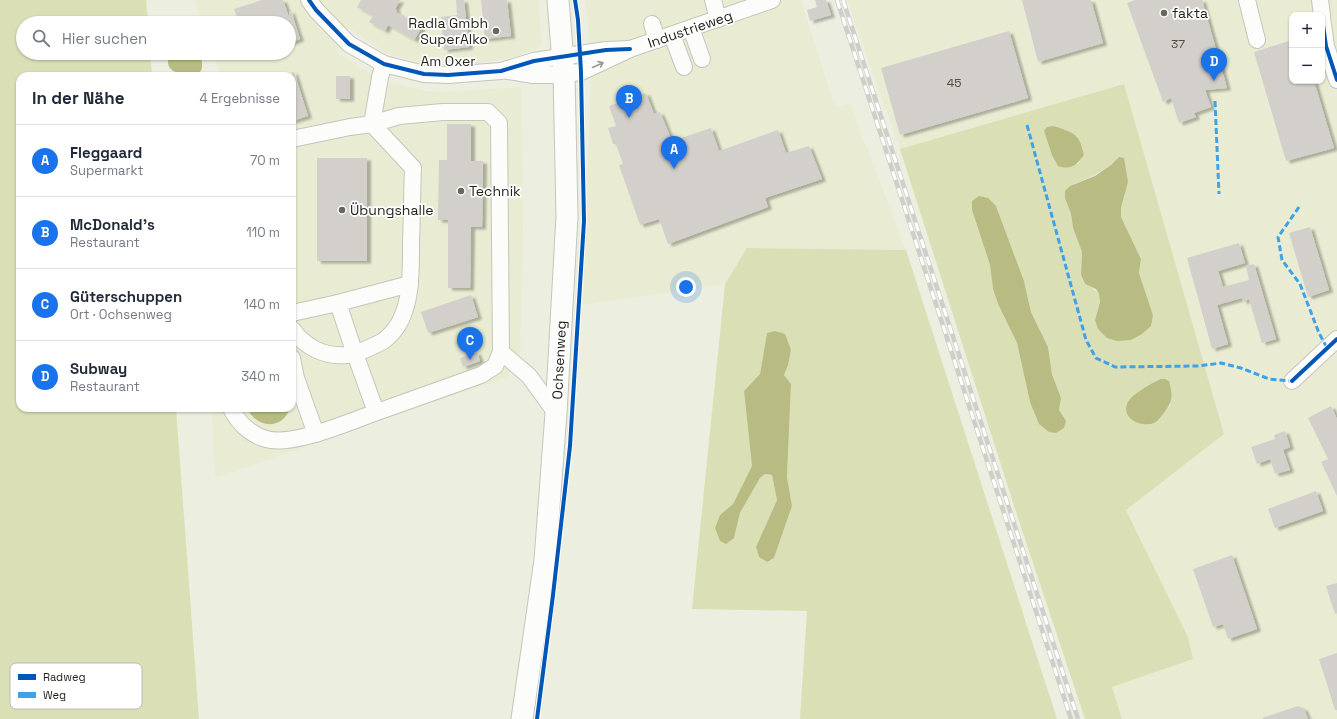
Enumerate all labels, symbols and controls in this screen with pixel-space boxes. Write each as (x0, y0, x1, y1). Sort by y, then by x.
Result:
place label: fakta (1172, 4, 1208, 22)
street label: Industrieweg (645, 6, 735, 52)
marker: fakta (1159, 8, 1169, 18)
map controls (1289, 12, 1325, 84)
button: + (1289, 12, 1325, 48)
place label: Radla Gmbh SuperAlko (408, 14, 488, 48)
search box (16, 16, 296, 60)
marker: Radla Gmbh SuperAlko (491, 26, 501, 36)
icon: search (30, 27, 52, 49)
text: Hier suchen (62, 29, 147, 48)
house number: 37 (1171, 36, 1185, 52)
pin: D (1201, 48, 1227, 81)
button: − (1289, 48, 1325, 84)
street label: Am Oxer (420, 52, 476, 70)
one-way arrow (592, 61, 604, 68)
house number: 45 (947, 75, 961, 91)
pin: B (616, 85, 642, 118)
text: In der Nähe (32, 87, 124, 109)
text: 4 Ergebnisse (200, 90, 280, 107)
pin: A (661, 136, 687, 169)
text: Fleggaard (70, 143, 142, 162)
text: A (41, 152, 49, 169)
text: 70 m (250, 152, 280, 169)
text: Supermarkt (70, 162, 143, 179)
place label: Technik (469, 182, 521, 200)
marker: Technik (456, 186, 466, 196)
place label: Übungshalle (350, 201, 434, 219)
marker: Übungshalle (337, 205, 347, 215)
text: McDonald's (70, 215, 155, 234)
text: B (41, 224, 49, 241)
text: 110 m (246, 224, 280, 241)
text: Restaurant (70, 234, 140, 251)
your location (676, 277, 696, 297)
text: Güterschuppen (70, 287, 182, 306)
text: C (41, 296, 49, 313)
text: 140 m (244, 296, 280, 313)
text: Ort · Ochsenweg (70, 306, 172, 323)
street label: Ochsenweg (548, 320, 570, 400)
pin: C (457, 327, 483, 360)
text: Subway (70, 359, 127, 378)
text: D (41, 368, 49, 385)
text: 340 m (241, 368, 280, 385)
text: Restaurant (70, 378, 140, 395)
legend (10, 663, 142, 709)
text: Radweg (43, 670, 85, 684)
text: Weg (43, 688, 66, 702)

